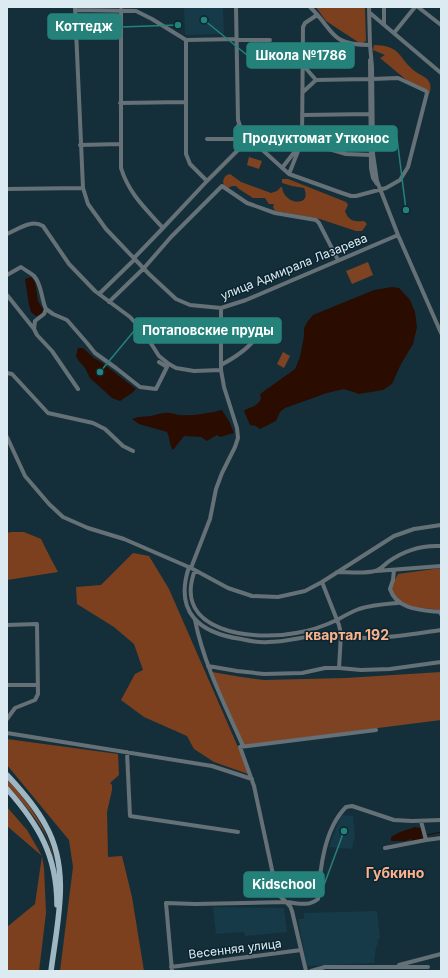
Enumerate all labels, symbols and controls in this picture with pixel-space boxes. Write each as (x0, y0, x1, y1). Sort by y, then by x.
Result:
callout: Коттедж (48, 14, 121, 39)
text: Коттедж (55, 18, 113, 34)
callout: Школа №1786 (247, 43, 354, 68)
text: Школа №1786 (256, 47, 346, 63)
callout: Продуктомат Утконос (234, 126, 397, 151)
text: Продуктомат Утконос (243, 130, 390, 146)
street label: улица Адмирала Лазарева (218, 230, 369, 303)
callout: Потаповские пруды (134, 318, 281, 343)
text: Потаповские пруды (142, 322, 274, 338)
district label: квартал 192 (305, 626, 389, 643)
district label: Губкино (366, 864, 425, 881)
callout: Kidschool (244, 872, 324, 897)
text: Kidschool (252, 876, 316, 892)
street label: Весенняя улица (188, 935, 282, 962)

